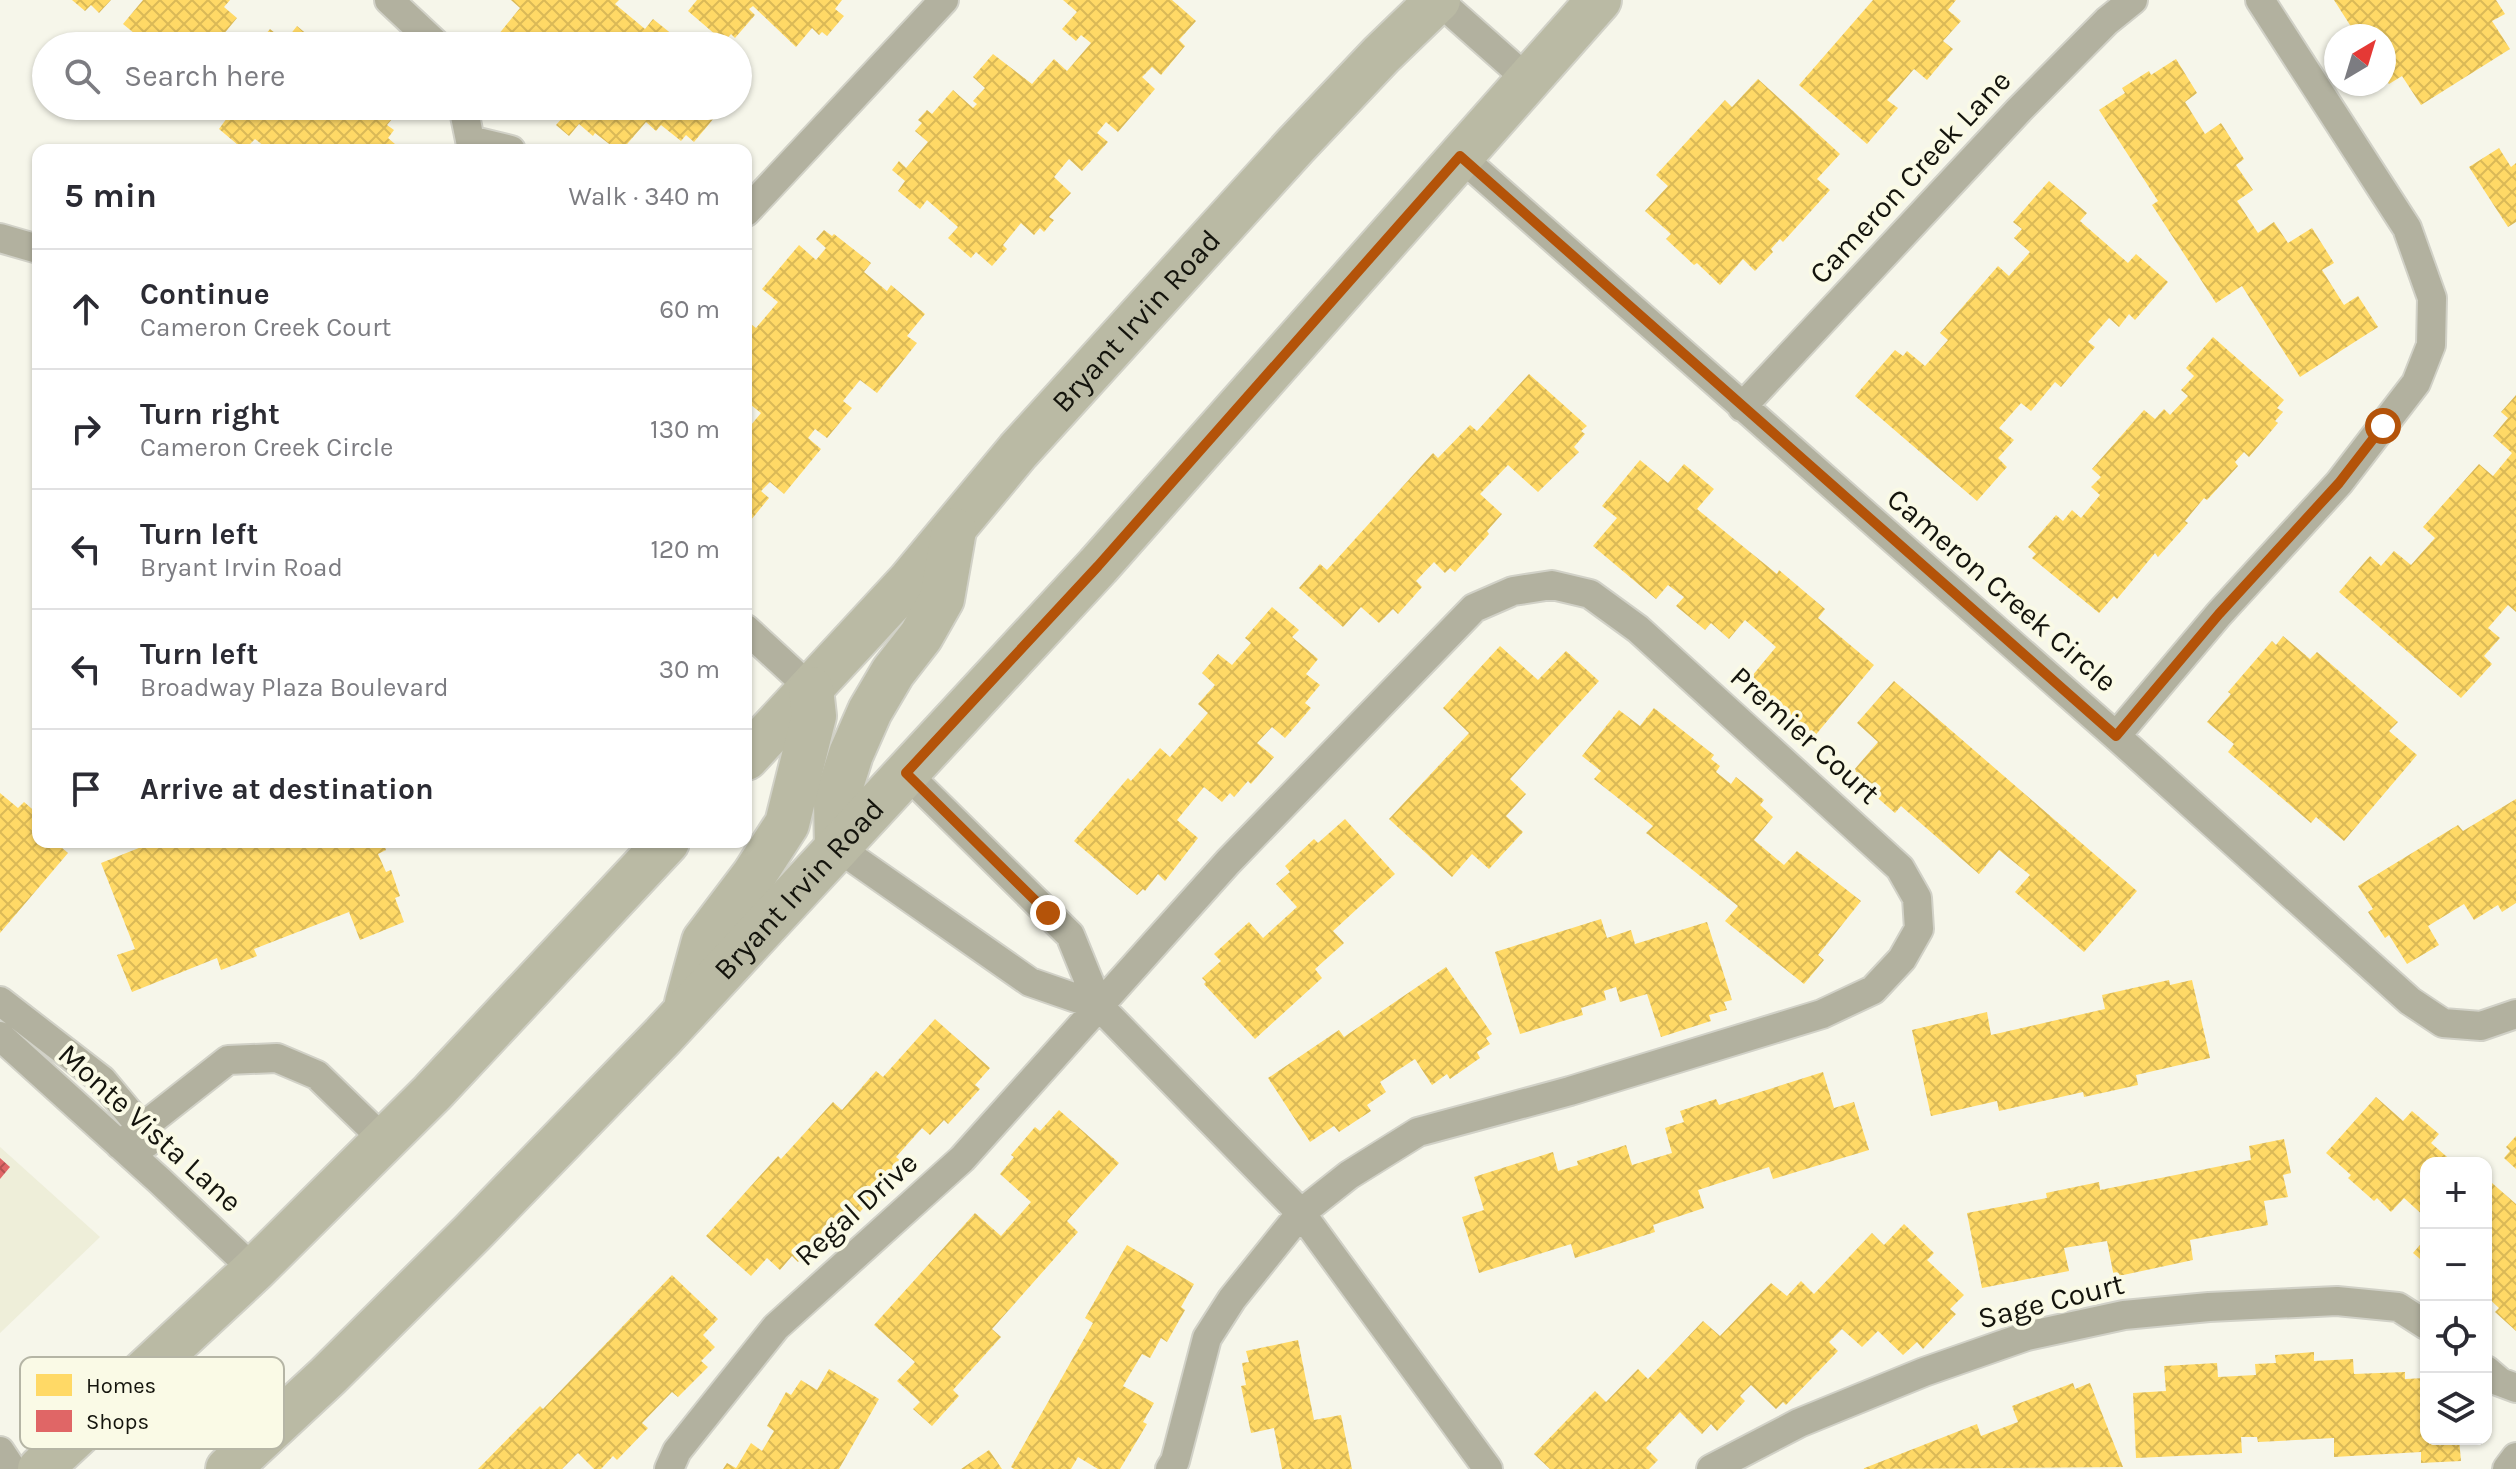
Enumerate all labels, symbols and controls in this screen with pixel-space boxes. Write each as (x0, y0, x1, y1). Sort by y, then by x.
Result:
north arrow (2324, 24, 2396, 96)
search box (32, 32, 752, 120)
icon: search (60, 54, 104, 98)
text: Search here (124, 58, 285, 94)
street label: Cameron Creek Lane (1802, 63, 2018, 291)
text: 5 min (64, 176, 157, 216)
text: Walk · 340 m (569, 181, 720, 212)
street label: Bryant Irvin Road (1044, 222, 1228, 420)
text: Continue (140, 276, 270, 312)
icon: ahead (64, 287, 108, 331)
text: 60 m (659, 294, 720, 325)
text: Cameron Creek Court (140, 312, 391, 343)
text: Turn right (140, 396, 280, 432)
icon: right (64, 407, 108, 451)
route start (2365, 408, 2401, 444)
text: 130 m (650, 414, 720, 445)
text: Cameron Creek Circle (140, 432, 393, 463)
street label: Cameron Creek Circle (1880, 481, 2124, 699)
text: Turn left (140, 516, 258, 552)
icon: left (64, 527, 108, 571)
text: 120 m (650, 534, 720, 565)
text: Bryant Irvin Road (140, 552, 343, 583)
text: Turn left (140, 636, 258, 672)
icon: left (64, 647, 108, 691)
text: 30 m (659, 654, 720, 685)
street label: Premier Court (1723, 659, 1887, 811)
text: Broadway Plaza Boulevard (140, 672, 449, 703)
icon: arrive (64, 767, 108, 811)
text: Arrive at destination (140, 771, 434, 807)
street label: Bryant Irvin Road (706, 791, 892, 987)
route end (1030, 895, 1066, 931)
street label: Monte Vista Lane (51, 1036, 249, 1220)
street label: Regal Drive (787, 1144, 925, 1274)
map controls (2420, 1157, 2492, 1445)
button: + (2420, 1157, 2492, 1229)
button: − (2420, 1229, 2492, 1301)
street label: Sage Court (1974, 1265, 2128, 1337)
button: locate (2420, 1301, 2492, 1373)
legend (20, 1357, 284, 1449)
text: Homes (86, 1373, 156, 1399)
button: layers (2420, 1373, 2492, 1445)
text: Shops (86, 1409, 149, 1435)

